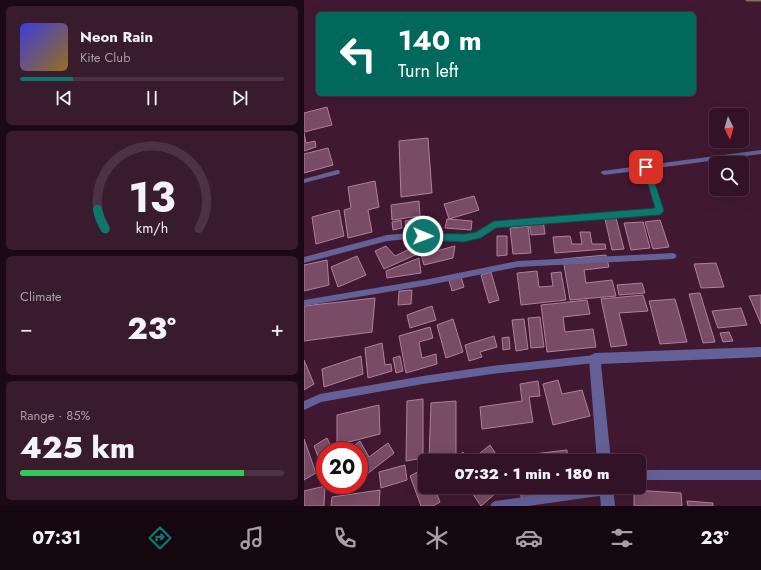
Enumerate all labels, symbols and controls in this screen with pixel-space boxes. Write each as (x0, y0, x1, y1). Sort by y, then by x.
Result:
text: 140 m (398, 20, 482, 61)
text: Neon Rain (80, 26, 153, 48)
icon: left (332, 28, 384, 80)
text: Kite Club (80, 48, 131, 67)
text: Turn left (398, 58, 458, 84)
icon: previous (53, 87, 75, 109)
icon: pause (141, 87, 163, 109)
icon: next (229, 87, 251, 109)
north arrow (709, 108, 749, 148)
map controls (709, 108, 749, 196)
pin (629, 150, 663, 184)
icon: arrive (635, 156, 657, 178)
button: search (709, 156, 749, 196)
text: 13 (128, 166, 176, 227)
position arrow (402, 215, 444, 257)
text: km/h (136, 217, 168, 237)
text: Climate (20, 287, 61, 306)
text: 23° (127, 307, 176, 350)
text: − (20, 312, 33, 344)
text: + (270, 312, 284, 344)
text: Range · 85% (20, 406, 90, 425)
text: 425 km (20, 426, 135, 469)
speed limit sign: 20 (316, 442, 368, 494)
text: 07:32 · 1 min · 180 m (454, 463, 610, 485)
icon: directions (146, 524, 174, 552)
icon: music (238, 524, 266, 552)
icon: phone (331, 524, 359, 552)
icon: climate (423, 524, 451, 552)
icon: car (515, 524, 543, 552)
icon: filters (608, 524, 636, 552)
text: 07:31 (32, 525, 81, 551)
text: 23° (700, 525, 729, 551)

